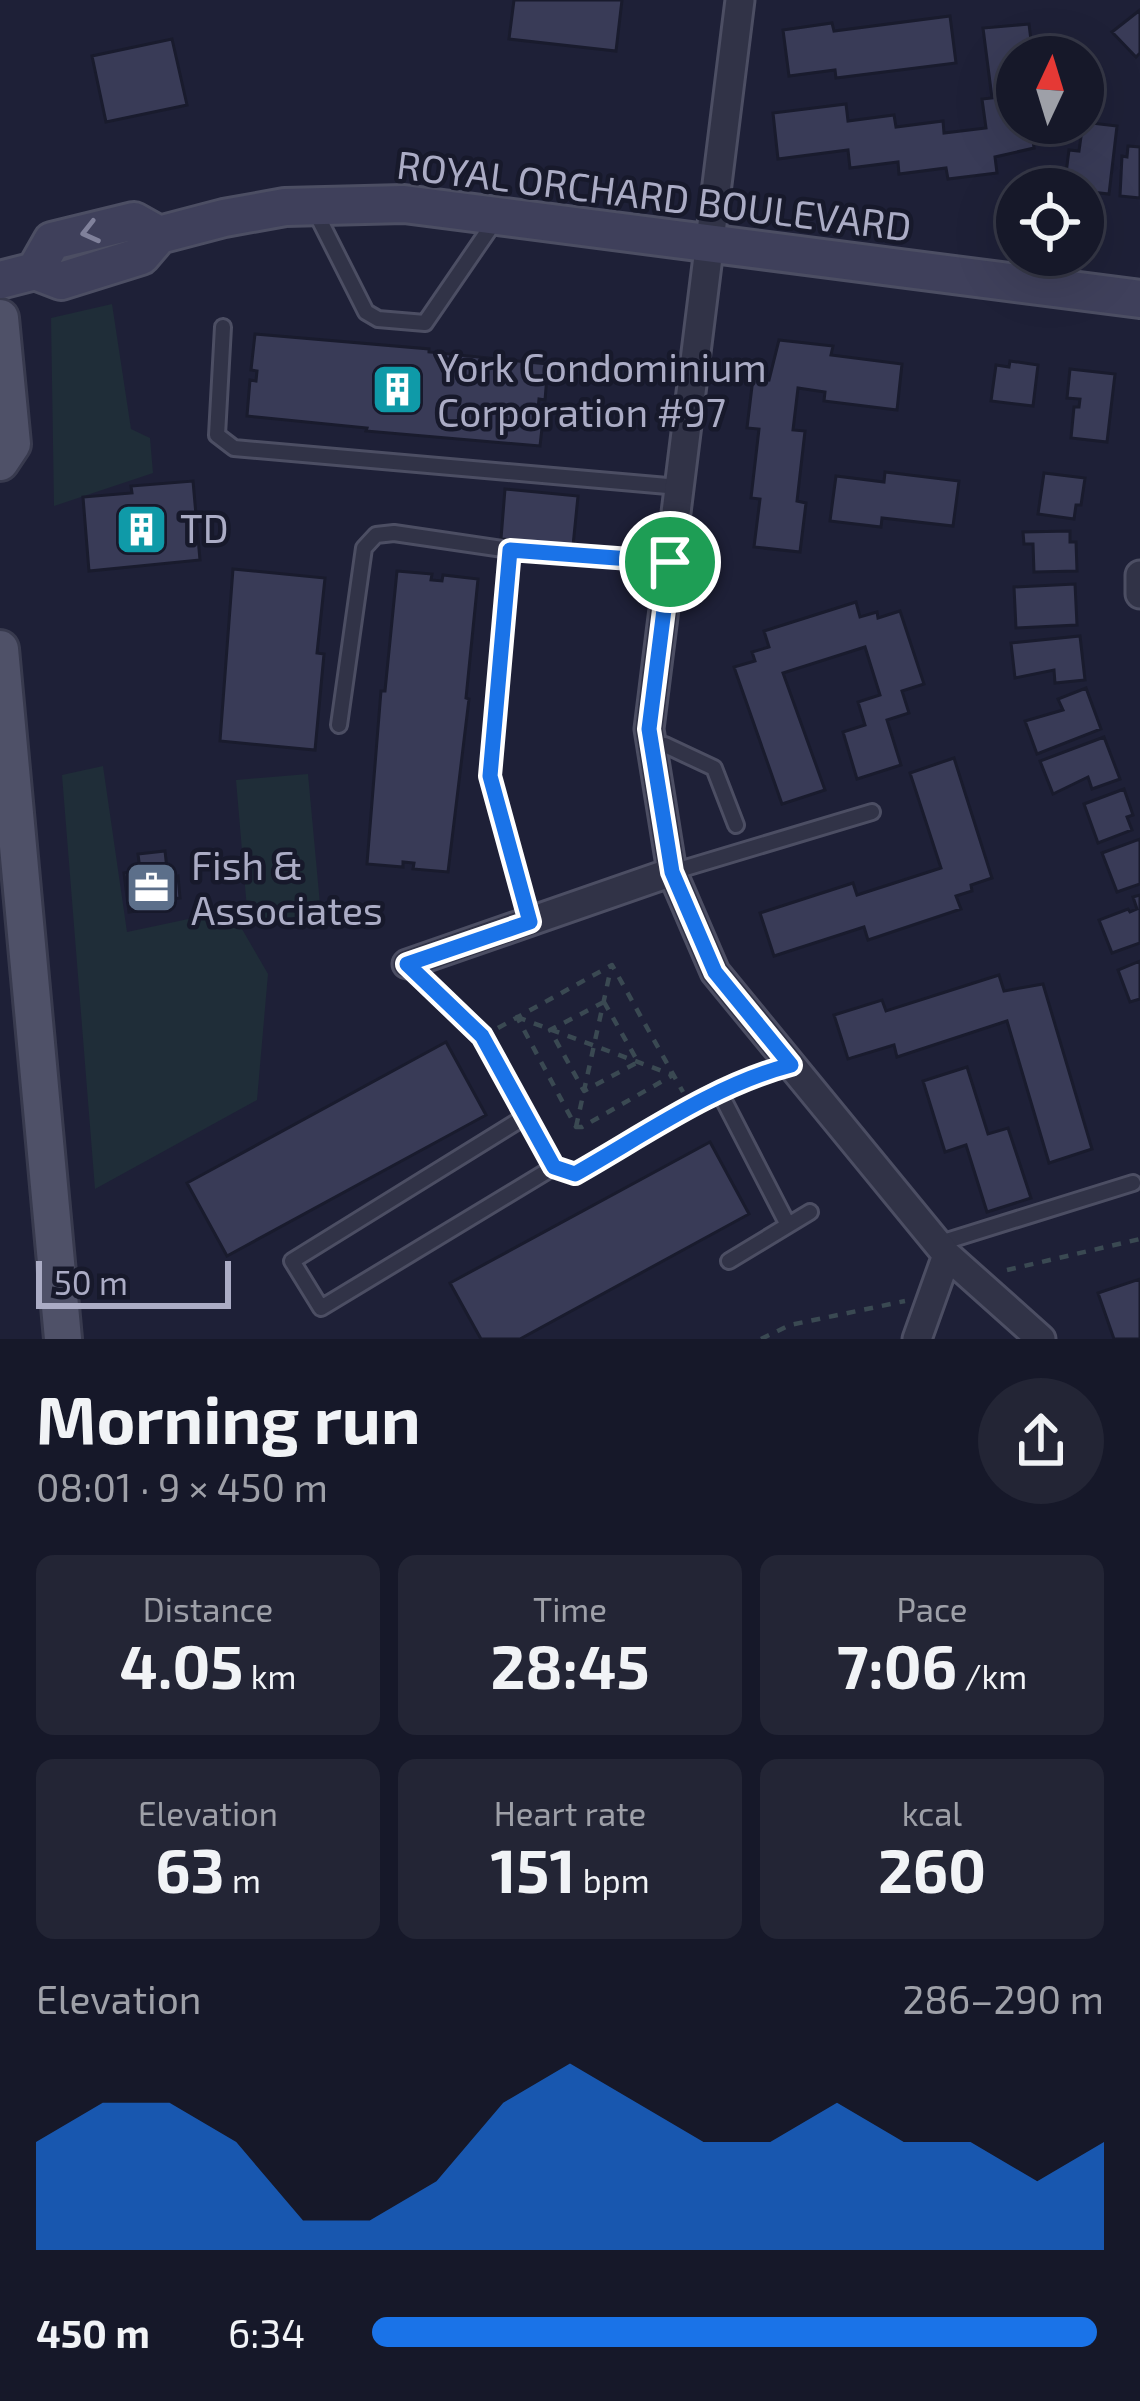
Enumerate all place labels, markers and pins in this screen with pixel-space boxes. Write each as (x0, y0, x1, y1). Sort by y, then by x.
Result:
place label: York Condominium Corporation #97 (437, 343, 767, 435)
building icon: York Condominium Corporation #97 (370, 362, 426, 418)
building icon: TD (113, 501, 169, 557)
place label: TD (180, 504, 229, 551)
pin (619, 511, 721, 613)
place label: Fish & Associates (191, 841, 383, 933)
office icon: Fish & Associates (124, 860, 180, 916)

